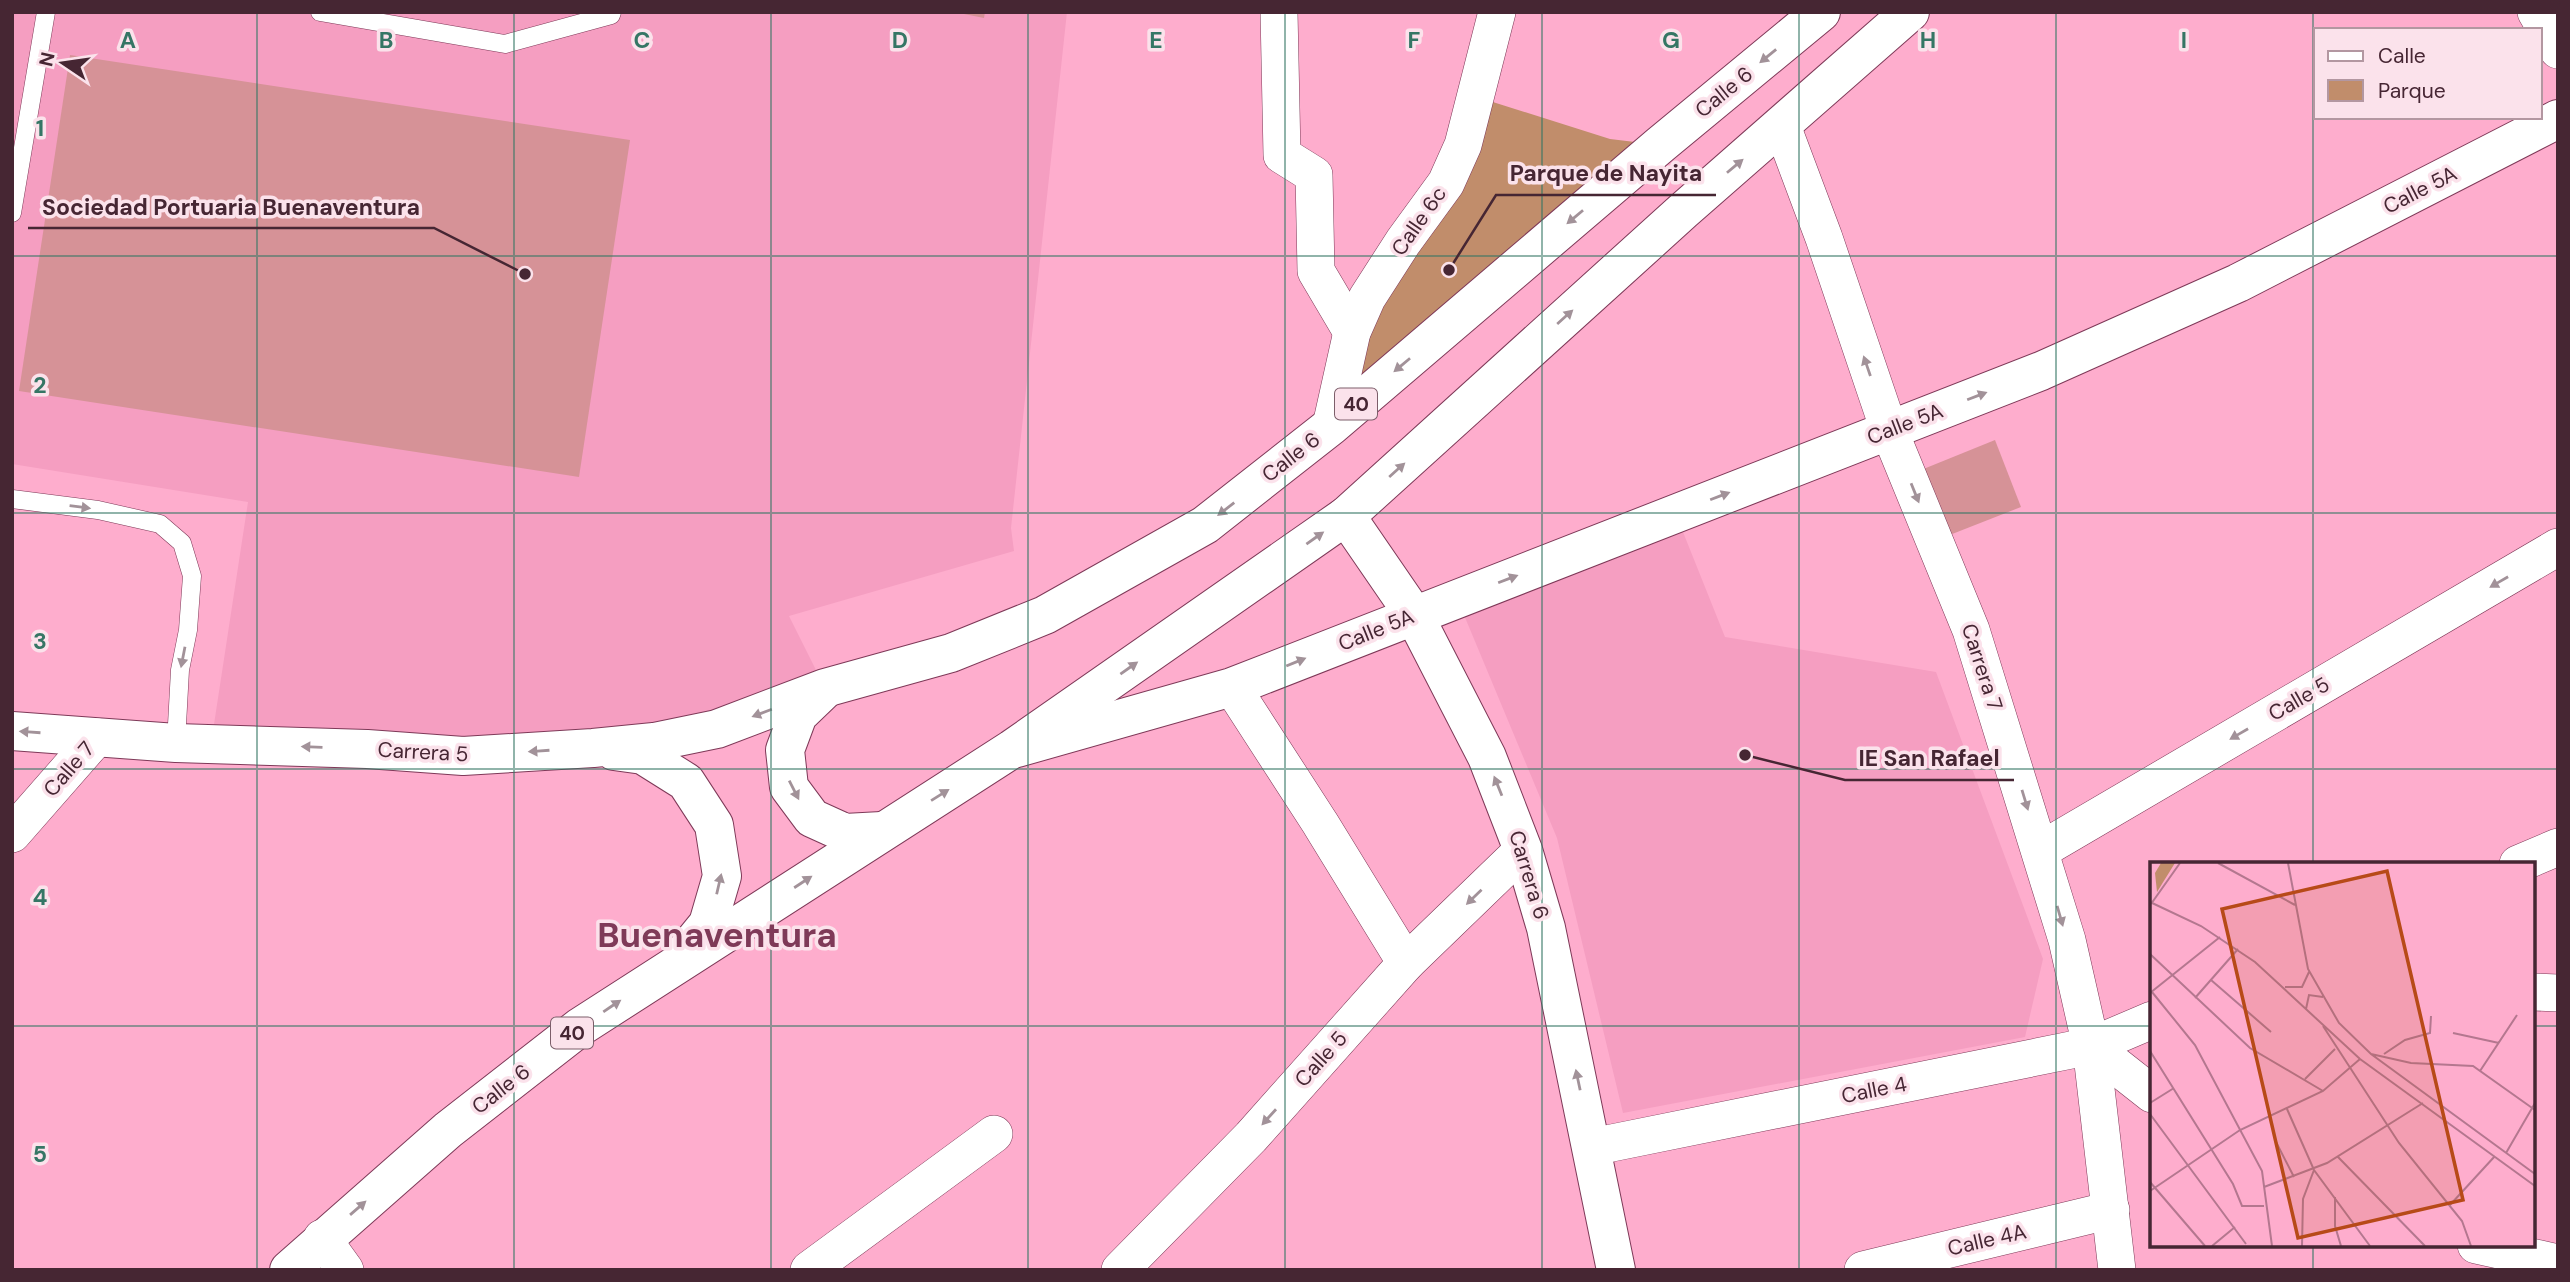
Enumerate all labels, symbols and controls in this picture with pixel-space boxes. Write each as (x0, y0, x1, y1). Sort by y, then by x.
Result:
text: A (120, 25, 136, 55)
text: B (379, 25, 393, 55)
text: C (634, 25, 650, 55)
text: D (892, 25, 908, 55)
text: E (1149, 25, 1163, 55)
text: F (1408, 25, 1421, 55)
text: G (1662, 25, 1680, 55)
text: H (1920, 25, 1936, 55)
text: I (2181, 25, 2187, 55)
north arrow (28, 28, 98, 98)
legend (2314, 28, 2542, 119)
text: Calle (2378, 42, 2426, 70)
one-way arrow (1760, 48, 1778, 63)
text: N (33, 50, 61, 69)
street label: Calle 6 (1689, 60, 1759, 124)
text: Parque (2378, 77, 2446, 105)
text: 1 (36, 113, 44, 143)
callout: Parque de Nayita (1496, 151, 1716, 195)
text: Parque de Nayita (1510, 158, 1702, 188)
one-way arrow (1727, 159, 1744, 174)
street label: Calle 5A (2378, 160, 2462, 220)
street label: Calle 6c (1385, 181, 1453, 261)
callout: Sociedad Portuaria Buenaventura (28, 184, 434, 228)
text: Sociedad Portuaria Buenaventura (42, 192, 420, 222)
one-way arrow (1567, 209, 1584, 224)
one-way arrow (1556, 310, 1573, 326)
one-way arrow (1862, 355, 1872, 376)
one-way arrow (1394, 357, 1411, 372)
text: 2 (33, 370, 47, 400)
road number: 40 (1335, 388, 1377, 420)
one-way arrow (1967, 390, 1988, 401)
street label: Calle 5A (1863, 397, 1947, 451)
street label: Calle 6 (1256, 425, 1326, 489)
one-way arrow (1388, 462, 1406, 478)
one-way arrow (1910, 483, 1921, 504)
one-way arrow (1709, 491, 1730, 502)
one-way arrow (1217, 501, 1235, 516)
one-way arrow (69, 502, 91, 513)
one-way arrow (1306, 531, 1324, 545)
one-way arrow (1497, 573, 1518, 584)
one-way arrow (2489, 576, 2508, 588)
street label: Calle 5A (1334, 602, 1418, 658)
street label: Carrera 7 (1955, 620, 2009, 714)
text: 3 (33, 626, 47, 656)
one-way arrow (177, 646, 188, 668)
one-way arrow (1285, 656, 1306, 667)
one-way arrow (1120, 661, 1138, 675)
street label: Calle 5 (2263, 670, 2335, 728)
one-way arrow (751, 707, 772, 718)
one-way arrow (19, 727, 41, 738)
one-way arrow (2230, 728, 2249, 740)
street label: Calle 7 (37, 735, 101, 803)
street label: Carrera 5 (377, 736, 469, 768)
callout: IE San Rafael (1845, 736, 2014, 780)
one-way arrow (300, 742, 322, 753)
text: IE San Rafael (1858, 743, 2000, 773)
one-way arrow (528, 746, 550, 757)
one-way arrow (1493, 775, 1504, 796)
one-way arrow (787, 780, 799, 800)
one-way arrow (930, 788, 950, 801)
one-way arrow (2020, 789, 2030, 810)
street label: Carrera 6 (1502, 827, 1556, 923)
inset map (2150, 862, 2535, 1247)
one-way arrow (713, 873, 724, 895)
one-way arrow (794, 875, 813, 888)
text: 4 (33, 882, 48, 912)
one-way arrow (1466, 889, 1483, 905)
one-way arrow (2056, 905, 2066, 926)
district label: Buenaventura (597, 912, 837, 958)
one-way arrow (603, 999, 622, 1012)
road number: 40 (551, 1018, 593, 1049)
street label: Calle 5 (1288, 1025, 1354, 1093)
street label: Calle 6 (466, 1057, 536, 1121)
one-way arrow (1573, 1069, 1584, 1091)
street label: Calle 4 (1839, 1070, 1909, 1110)
one-way arrow (1261, 1108, 1277, 1126)
text: 5 (33, 1139, 47, 1169)
one-way arrow (349, 1201, 366, 1216)
street label: Calle 4A (1945, 1217, 2029, 1263)

